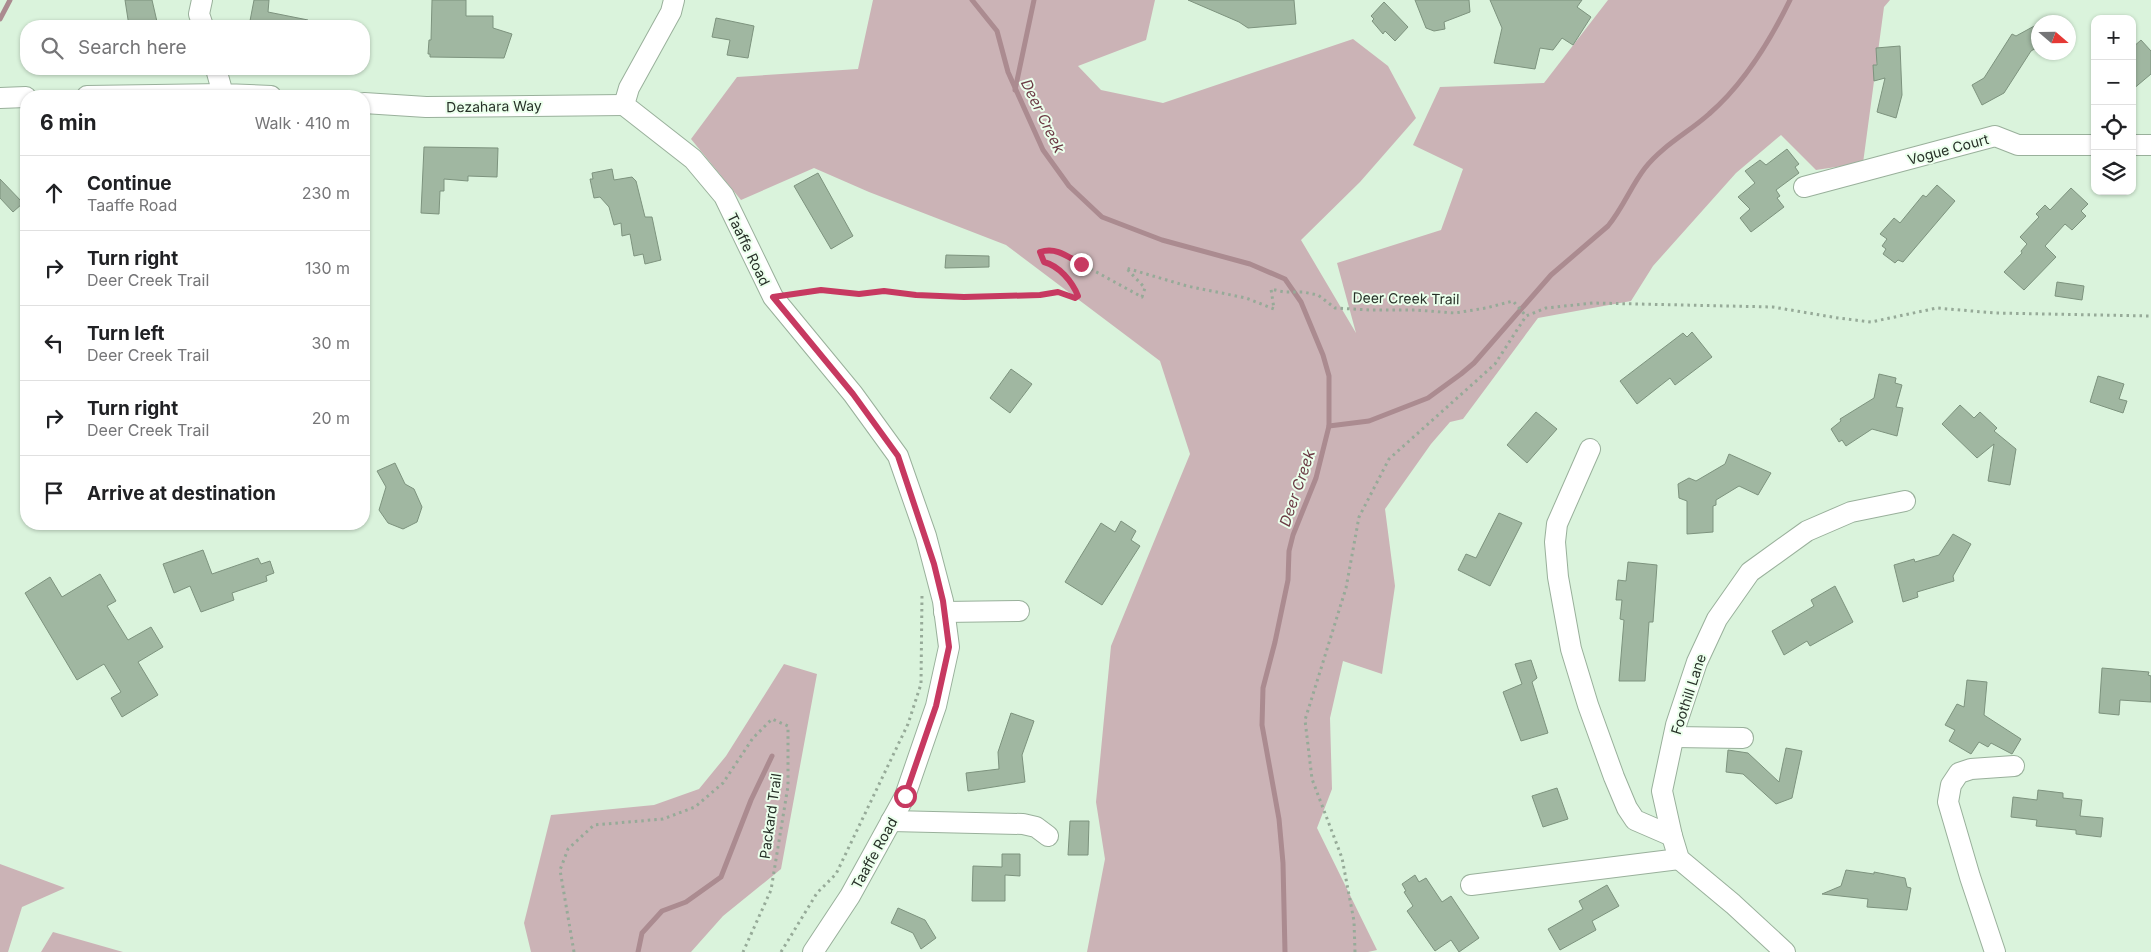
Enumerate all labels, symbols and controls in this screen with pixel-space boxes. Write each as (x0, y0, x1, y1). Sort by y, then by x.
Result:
north arrow (2031, 15, 2076, 60)
map controls (2091, 15, 2136, 195)
button: + (2091, 15, 2136, 60)
search box (20, 20, 370, 75)
icon: search (38, 34, 66, 62)
text: Search here (78, 36, 187, 59)
button: − (2091, 60, 2136, 105)
water label: Deer Creek (1017, 76, 1069, 157)
street label: Dezahara Way (446, 97, 542, 115)
button: locate (2091, 105, 2136, 150)
text: 6 min (40, 110, 97, 135)
text: Walk · 410 m (255, 113, 350, 133)
street label: Vogue Court (1906, 130, 1991, 168)
button: layers (2091, 150, 2136, 195)
text: Continue (87, 172, 172, 195)
icon: ahead (40, 179, 68, 207)
text: 230 m (302, 183, 350, 203)
text: Taaffe Road (87, 195, 177, 215)
street label: Taaffe Road (724, 210, 774, 288)
text: Turn right (87, 247, 178, 270)
route end (1070, 253, 1093, 276)
icon: right (40, 254, 68, 282)
text: 130 m (305, 258, 350, 278)
text: Deer Creek Trail (87, 270, 209, 290)
street label: Deer Creek Trail (1352, 289, 1460, 307)
text: Turn left (87, 322, 165, 345)
icon: left (40, 329, 68, 357)
text: 30 m (312, 333, 350, 353)
text: Deer Creek Trail (87, 345, 209, 365)
text: Turn right (87, 397, 178, 420)
icon: right (40, 404, 68, 432)
text: 20 m (312, 408, 350, 428)
text: Deer Creek Trail (87, 420, 209, 440)
water label: Deer Creek (1275, 446, 1319, 529)
icon: arrive (40, 479, 68, 507)
text: Arrive at destination (87, 482, 276, 505)
street label: Foothill Lane (1667, 652, 1709, 736)
street label: Packard Trail (756, 772, 784, 860)
route start (894, 785, 917, 808)
street label: Taaffe Road (847, 814, 901, 892)

